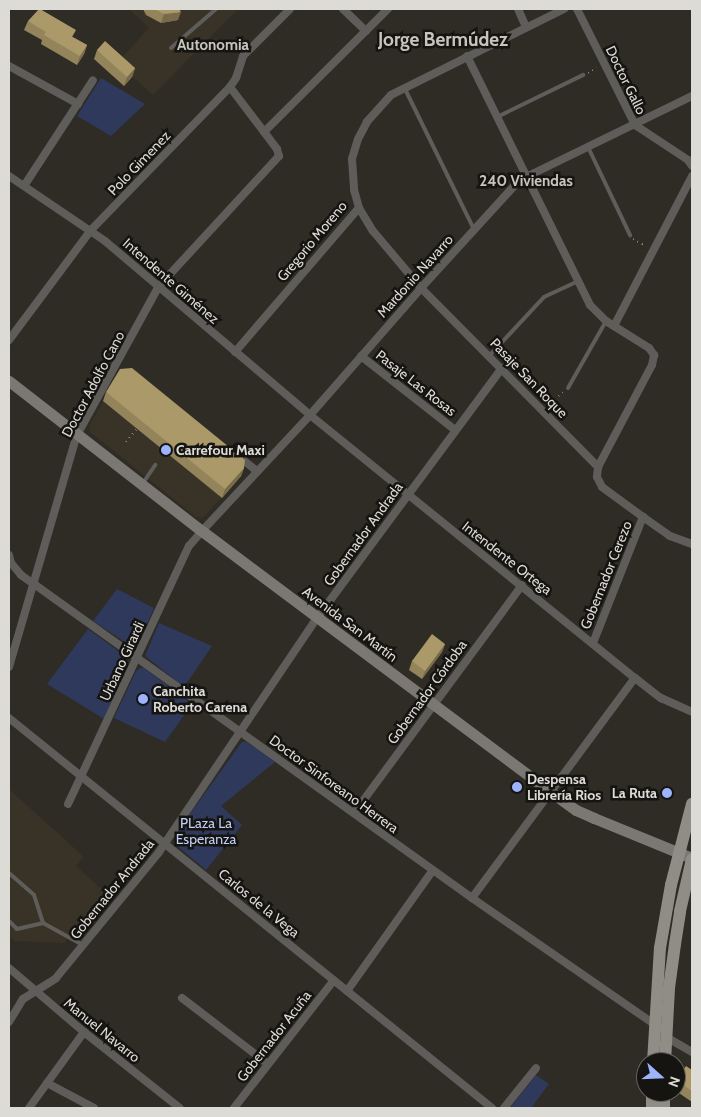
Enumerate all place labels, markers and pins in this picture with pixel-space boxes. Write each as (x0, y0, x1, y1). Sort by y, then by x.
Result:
place label: Carrefour Maxi (176, 442, 265, 458)
marker: Carrefour Maxi (160, 444, 172, 456)
place label: Canchita Roberto Carena (153, 683, 247, 716)
marker: Canchita Roberto Carena (137, 693, 149, 705)
place label: Despensa Librería Rios (527, 771, 601, 804)
marker: Despensa Librería Rios (511, 781, 523, 793)
place label: La Ruta (612, 785, 657, 801)
marker: La Ruta (661, 787, 673, 799)

